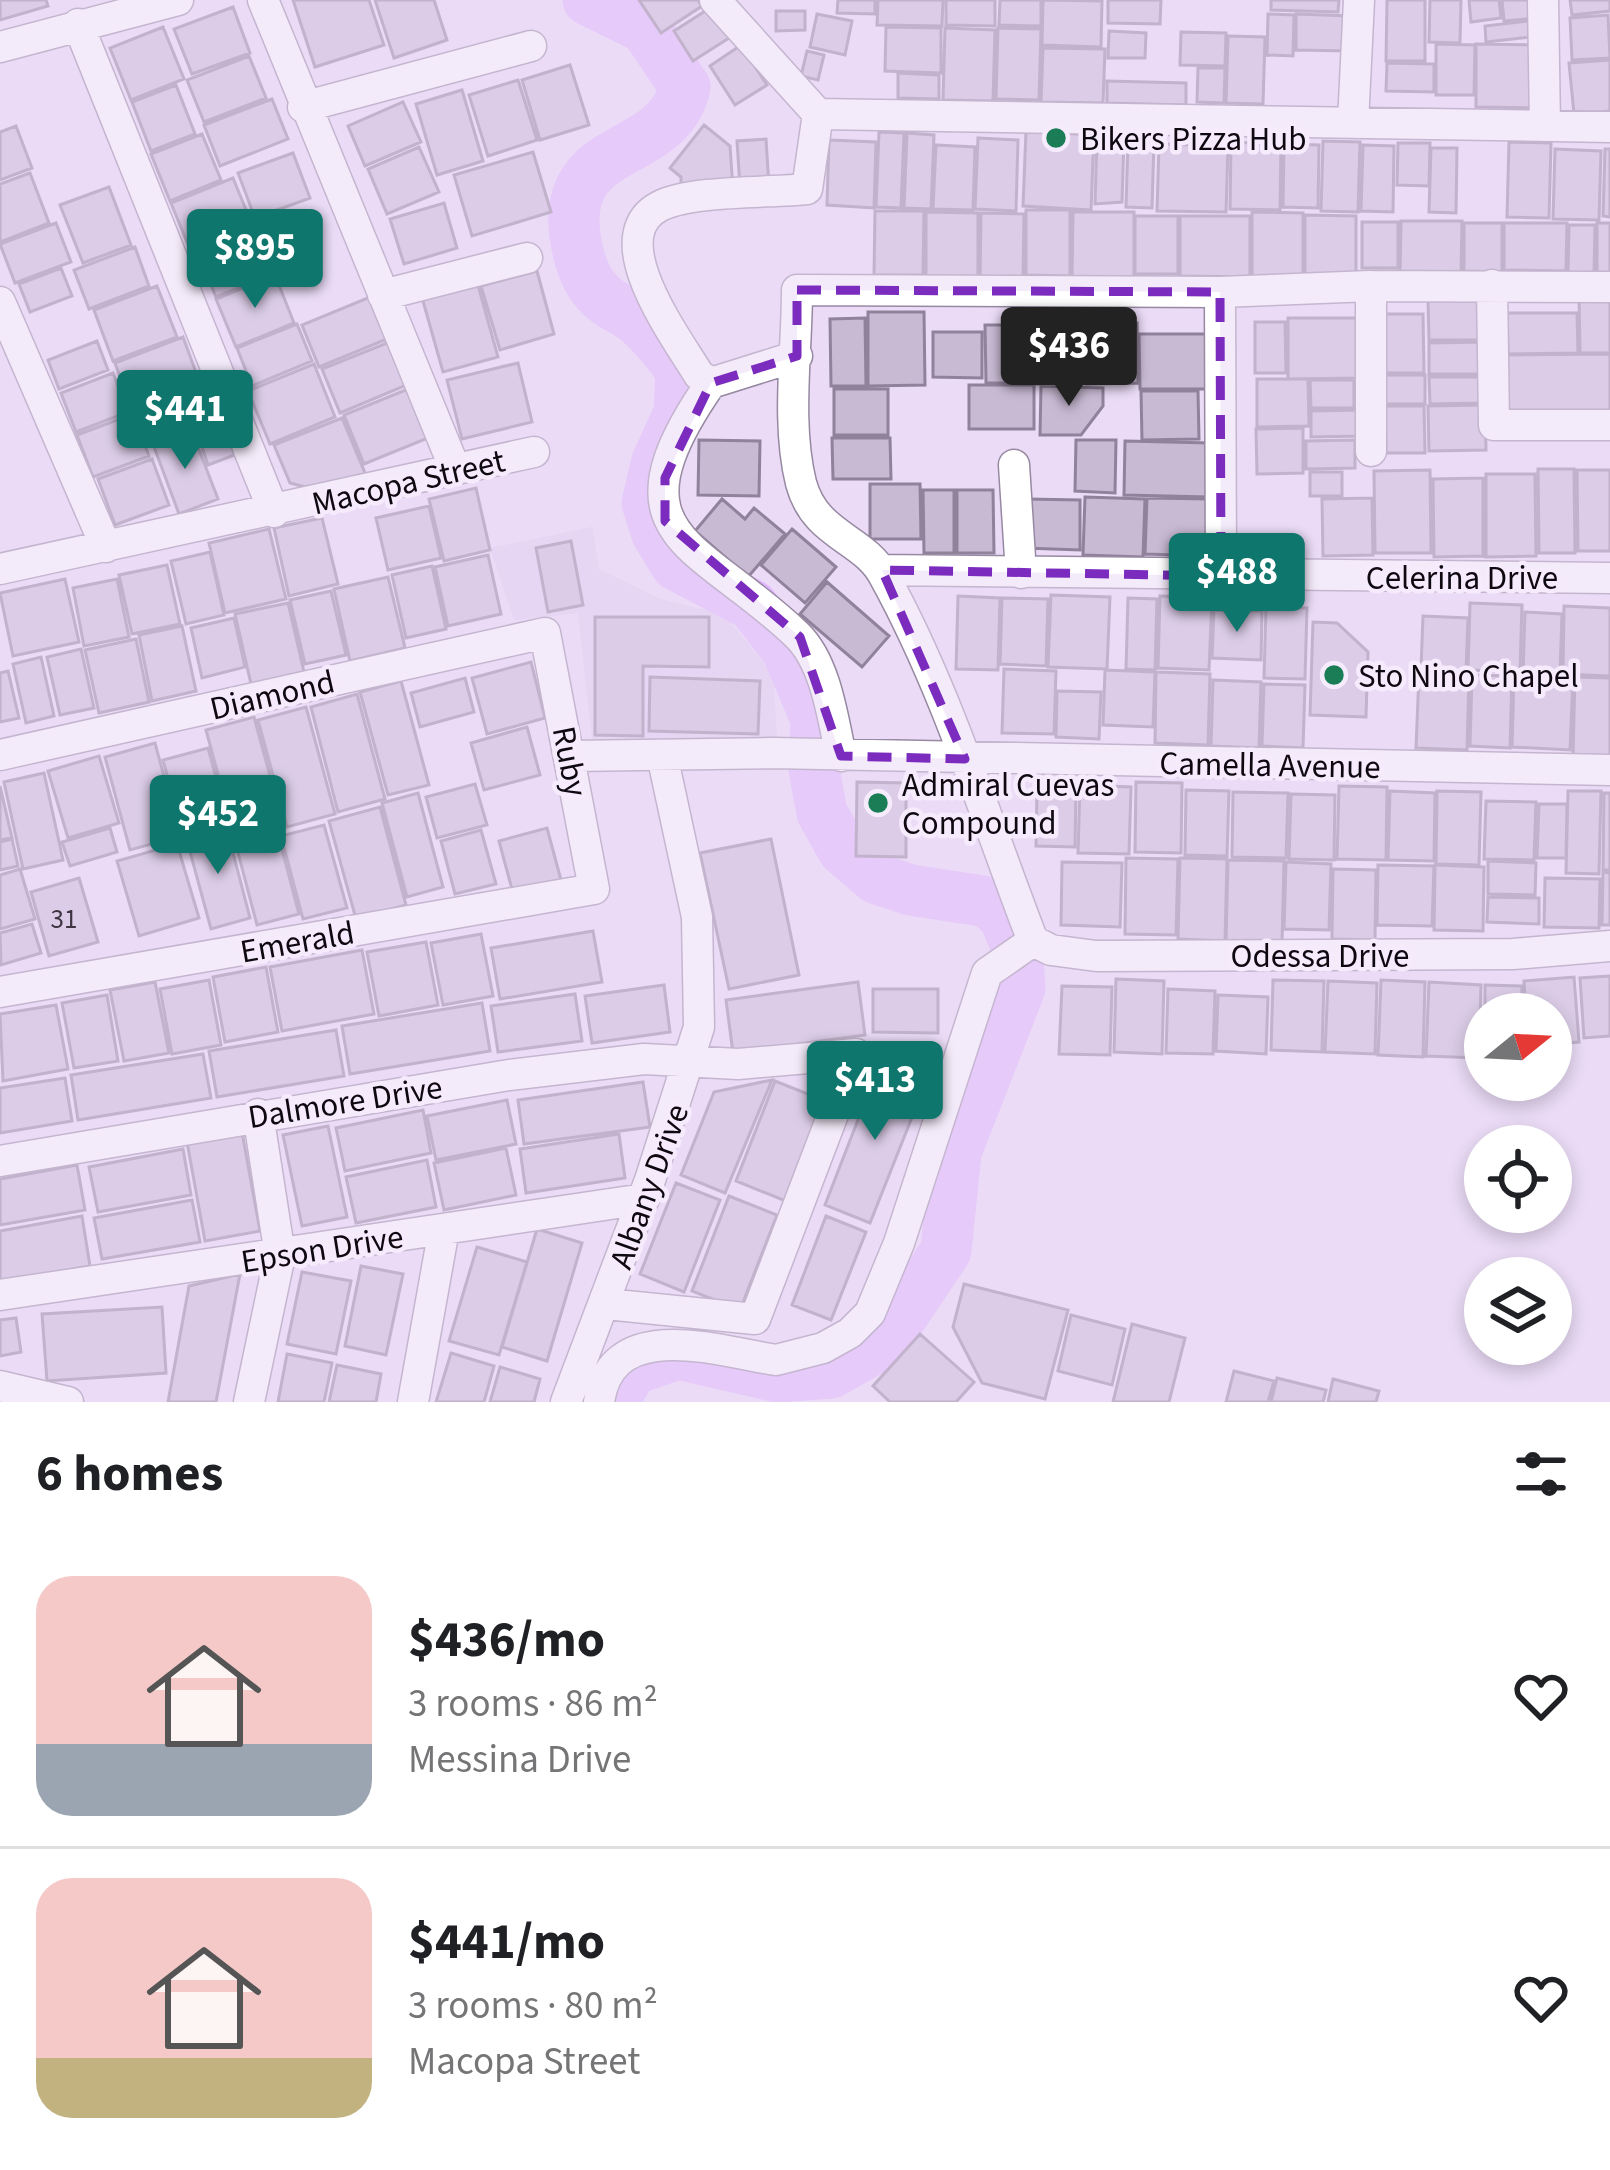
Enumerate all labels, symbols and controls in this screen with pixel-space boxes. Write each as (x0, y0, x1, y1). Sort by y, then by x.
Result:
place label: Bikers Pizza Hub (1080, 116, 1306, 163)
marker: Bikers Pizza Hub (1043, 125, 1069, 151)
pin: $895 (184, 209, 326, 311)
text: $895 (214, 220, 296, 276)
pin: $436 (998, 307, 1140, 409)
text: $436 (1028, 318, 1110, 374)
pin: $441 (114, 370, 256, 472)
text: $441 (144, 381, 226, 437)
street label: Macopa Street (307, 437, 509, 527)
pin: $488 (1166, 533, 1308, 635)
text: $488 (1196, 544, 1278, 600)
street label: Celerina Drive (1366, 555, 1558, 602)
place label: Sto Nino Chapel (1358, 653, 1579, 700)
street label: Diamond (205, 658, 339, 733)
marker: Sto Nino Chapel (1321, 662, 1347, 688)
street label: Ruby (540, 722, 599, 801)
street label: Camella Avenue (1159, 740, 1381, 791)
place label: Admiral Cuevas Compound (902, 762, 1114, 847)
pin: $452 (147, 775, 289, 877)
text: $452 (177, 786, 259, 842)
marker: Admiral Cuevas Compound (865, 790, 891, 816)
house number: 31 (51, 900, 77, 939)
street label: Emerald (236, 909, 358, 976)
street label: Odessa Drive (1230, 933, 1410, 980)
north arrow (1464, 993, 1572, 1101)
map controls (1464, 993, 1572, 1365)
pin: $413 (804, 1041, 946, 1143)
text: $413 (834, 1052, 916, 1108)
street label: Dalmore Drive (245, 1064, 446, 1141)
street label: Albany Drive (598, 1098, 701, 1276)
button: locate (1464, 1125, 1572, 1233)
street label: Epson Drive (238, 1213, 407, 1285)
button: layers (1464, 1257, 1572, 1365)
text: 6 homes (36, 1438, 223, 1510)
icon: filters (1508, 1441, 1574, 1507)
text: $436/mo (408, 1604, 605, 1676)
icon: home (132, 1624, 276, 1768)
icon: heart (1508, 1663, 1574, 1729)
text: 3 rooms · 86 m² (408, 1676, 658, 1732)
text: Messina Drive (408, 1732, 631, 1788)
text: $441/mo (408, 1906, 605, 1978)
icon: home (132, 1926, 276, 2070)
icon: heart (1508, 1965, 1574, 2031)
text: 3 rooms · 80 m² (408, 1978, 658, 2034)
text: Macopa Street (408, 2034, 640, 2090)

